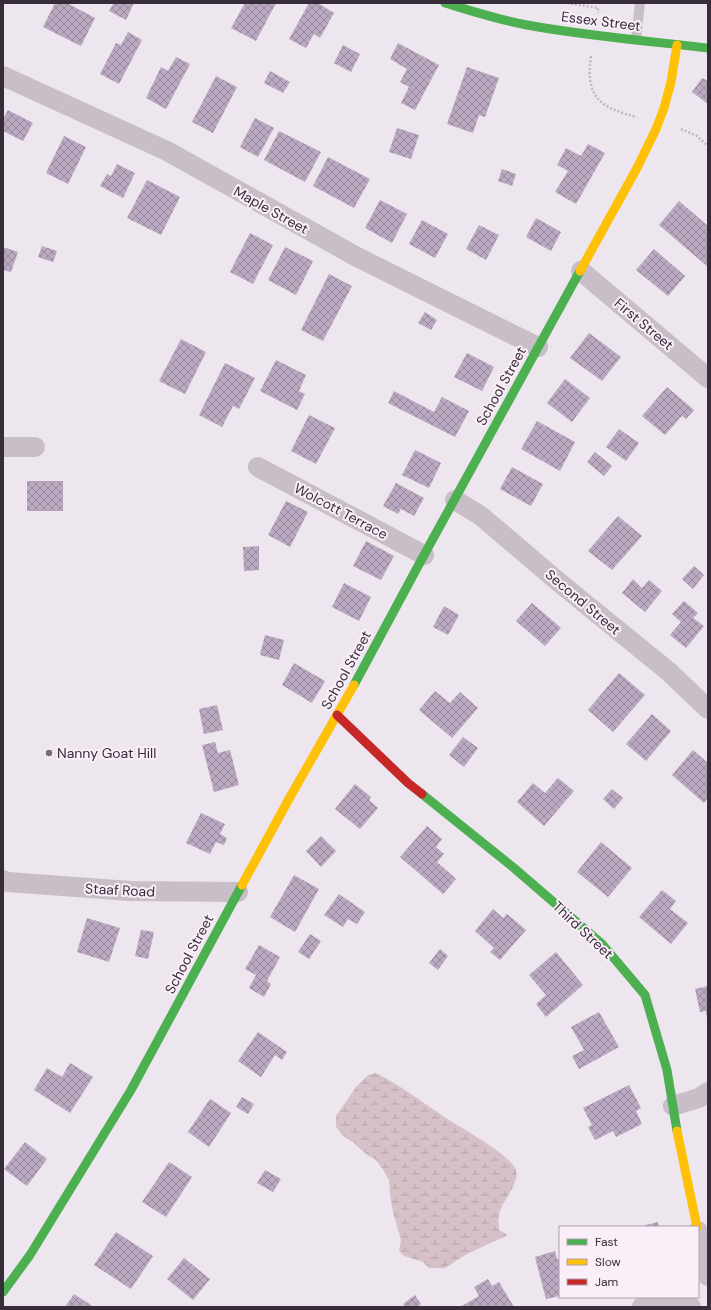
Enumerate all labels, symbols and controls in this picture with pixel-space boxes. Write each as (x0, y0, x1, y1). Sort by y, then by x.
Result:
street label: Essex Street (560, 7, 642, 35)
street label: Maple Street (230, 182, 312, 238)
street label: First Street (611, 294, 677, 354)
street label: School Street (472, 343, 530, 429)
street label: Wolcott Terrace (291, 479, 391, 543)
street label: Second Street (542, 565, 624, 639)
street label: School Street (317, 627, 375, 713)
place label: Nanny Goat Hill (57, 744, 156, 762)
marker: Nanny Goat Hill (44, 748, 54, 758)
street label: Staaf Road (85, 879, 155, 901)
street label: Third Street (549, 897, 617, 963)
street label: School Street (161, 911, 217, 997)
legend (559, 1226, 699, 1298)
text: Fast (595, 1234, 618, 1250)
text: Slow (595, 1254, 621, 1270)
text: Jam (595, 1274, 618, 1290)

